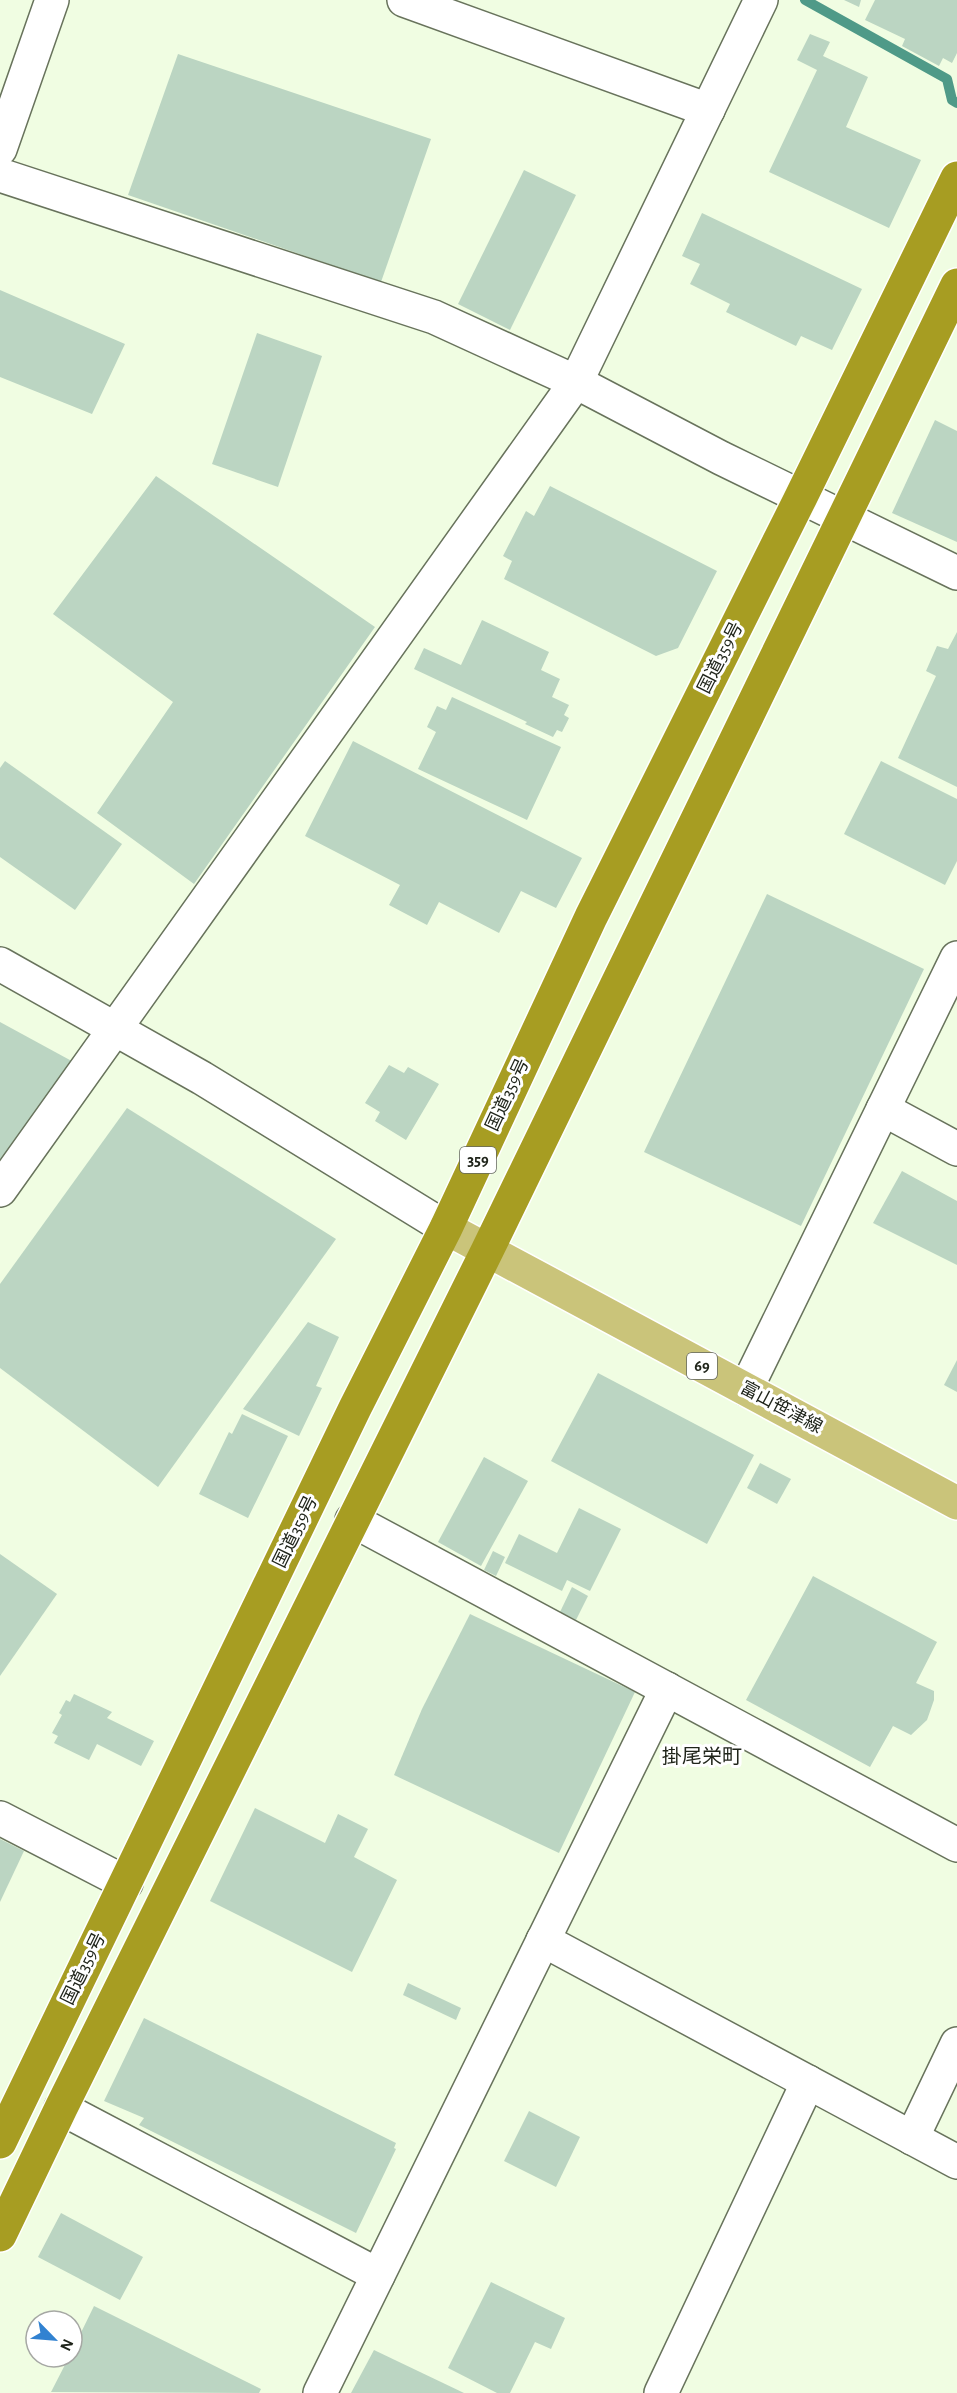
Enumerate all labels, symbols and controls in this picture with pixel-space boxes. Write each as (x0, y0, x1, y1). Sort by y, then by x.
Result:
street label: 国道359号 (694, 619, 747, 697)
street label: 国道359号 (482, 1055, 533, 1134)
road number: 359 (460, 1147, 496, 1173)
road number: 69 (687, 1353, 717, 1379)
street label: 富山笹津線 (737, 1377, 826, 1437)
street label: 国道359号 (269, 1492, 321, 1571)
district label: 掛尾栄町 (662, 1746, 742, 1767)
street label: 国道359号 (57, 1929, 109, 2008)
north arrow (24, 2309, 84, 2369)
text: N (57, 2336, 76, 2353)

